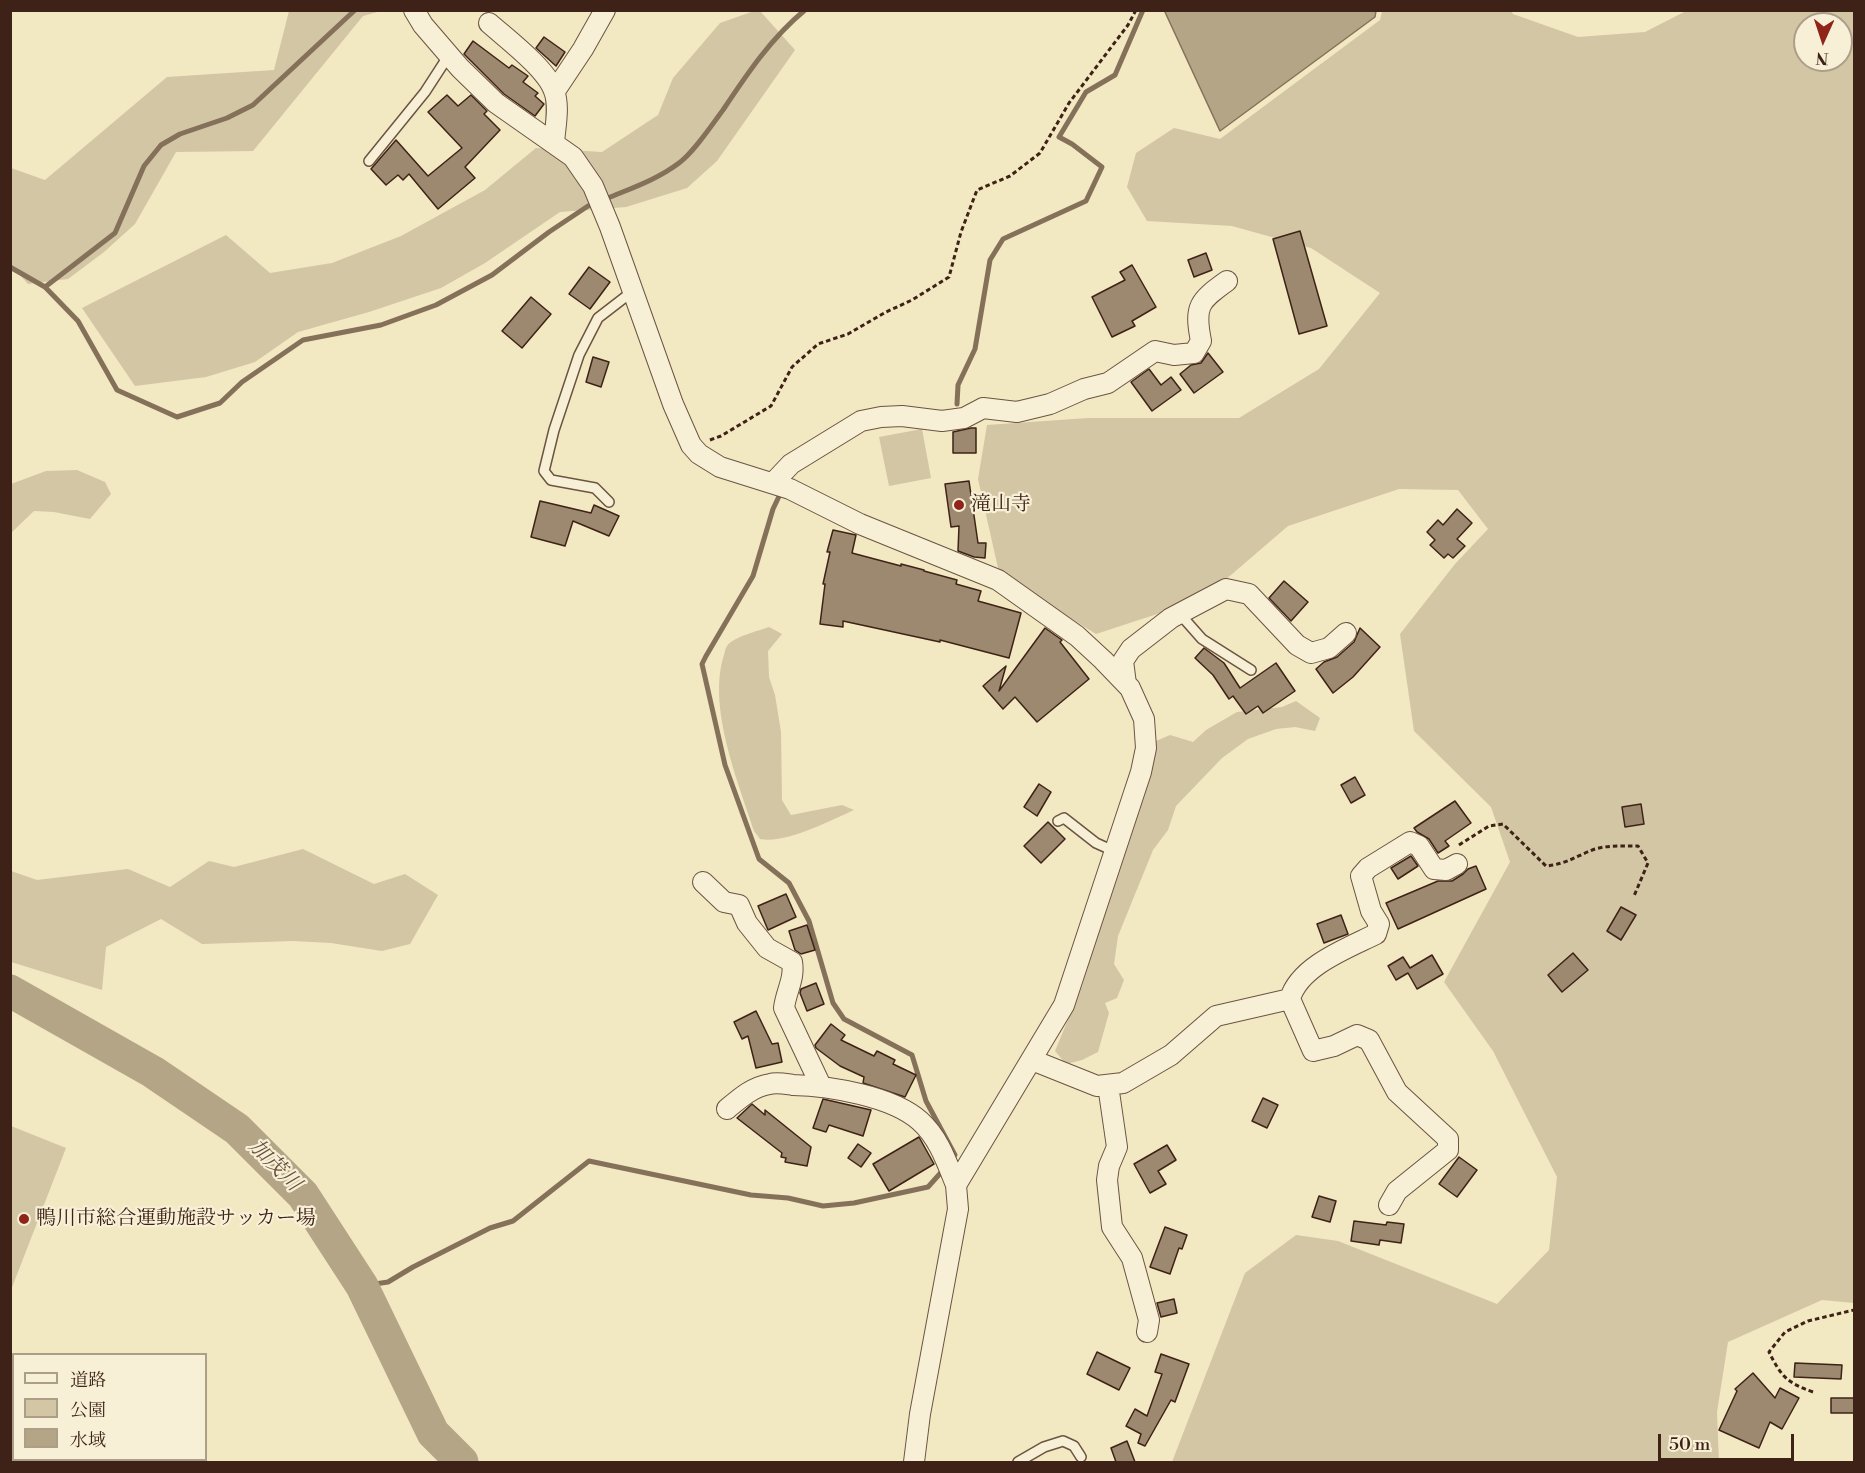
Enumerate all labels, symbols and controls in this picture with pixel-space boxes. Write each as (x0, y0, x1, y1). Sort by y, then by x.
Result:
north arrow (1793, 12, 1853, 72)
text: N (1815, 48, 1829, 68)
place label: 滝山寺 (971, 493, 1031, 517)
marker: 滝山寺 (952, 498, 966, 512)
water label: 加茂川 (243, 1135, 305, 1197)
place label: 鴨川市総合運動施設サッカー場 (36, 1207, 316, 1231)
marker: 鴨川市総合運動施設サッカー場 (17, 1212, 31, 1226)
legend (12, 1353, 207, 1461)
text: 道路 (70, 1369, 106, 1392)
text: 公園 (70, 1399, 106, 1422)
scale bar (1661, 1422, 1798, 1460)
text: 水域 (70, 1429, 106, 1452)
text: 50 m (1669, 1433, 1710, 1456)

